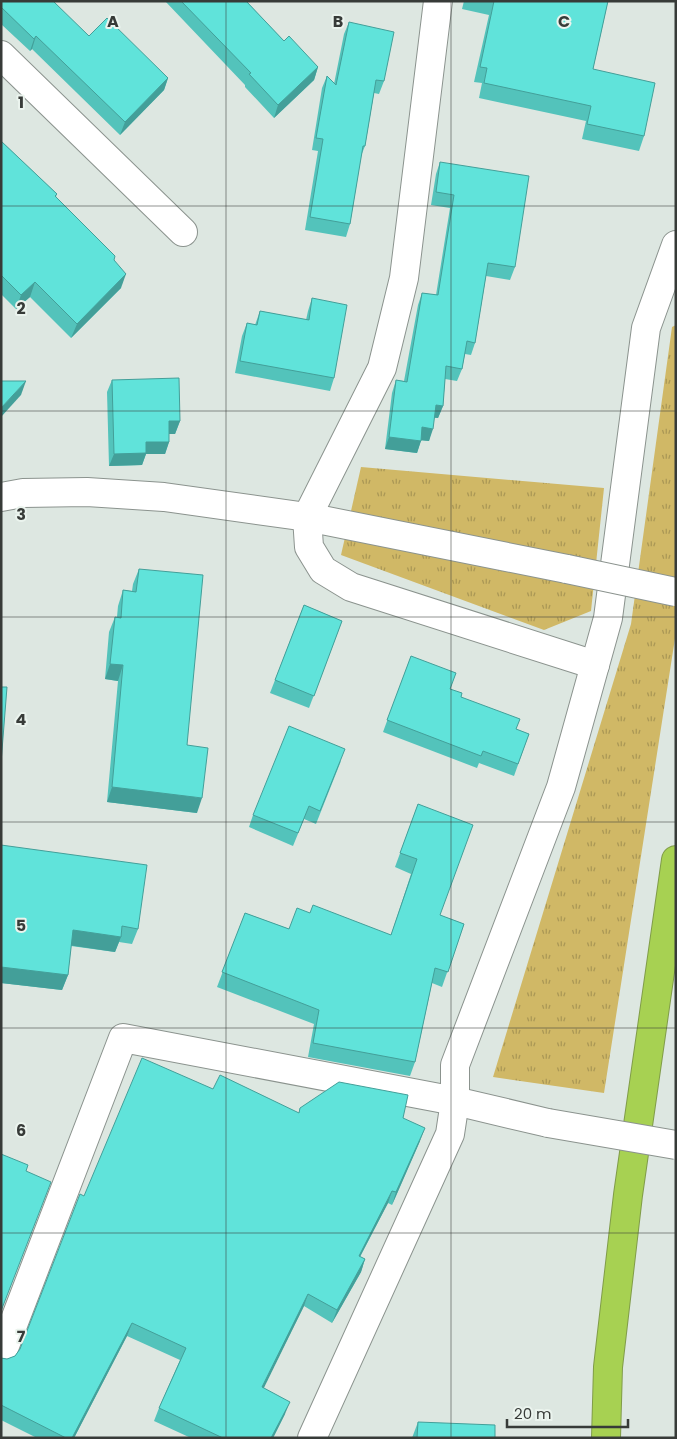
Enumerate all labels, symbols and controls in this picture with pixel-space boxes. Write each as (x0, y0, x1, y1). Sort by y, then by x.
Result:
text: A (107, 10, 119, 33)
text: B (333, 10, 343, 33)
text: C (558, 10, 570, 33)
text: 1 (18, 91, 24, 114)
text: 2 (16, 297, 26, 320)
text: 3 (16, 503, 26, 526)
text: 4 (16, 708, 27, 731)
text: 5 (16, 914, 26, 937)
text: 6 (16, 1119, 26, 1142)
text: 7 (17, 1325, 26, 1348)
scale bar (507, 1396, 628, 1428)
text: 20 m (514, 1403, 552, 1424)

